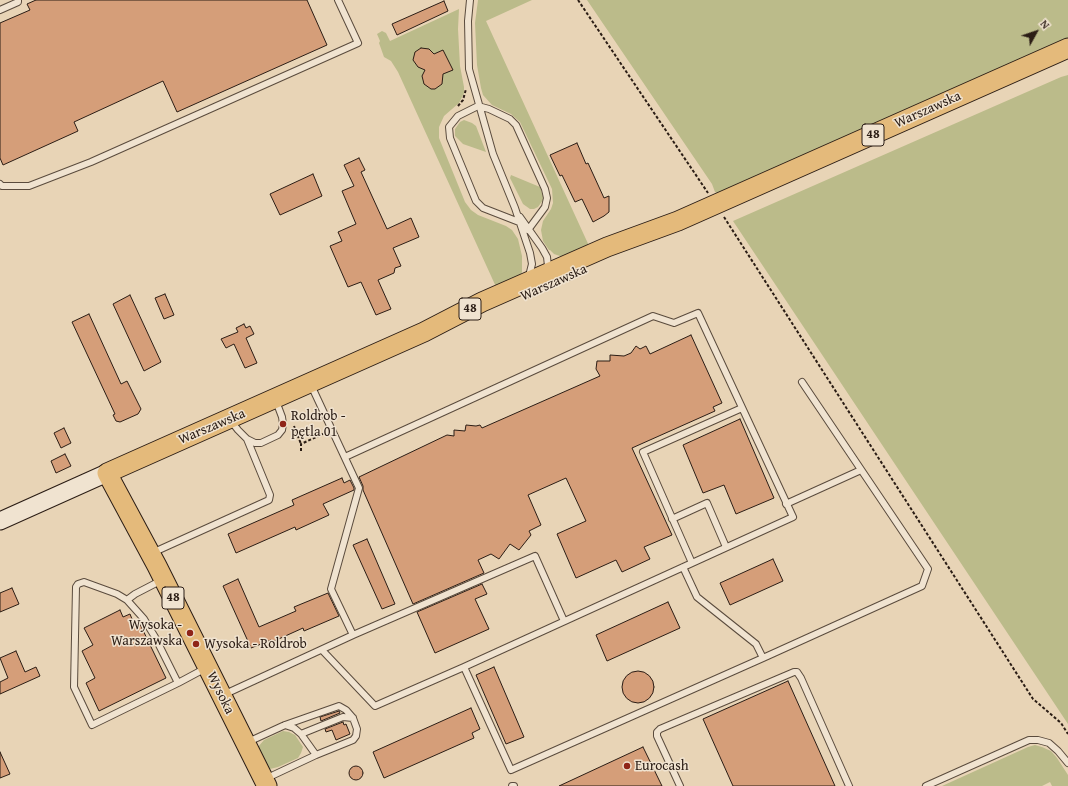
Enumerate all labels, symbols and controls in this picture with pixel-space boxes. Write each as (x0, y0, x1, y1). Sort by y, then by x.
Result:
north arrow (1016, 12, 1056, 52)
text: N (1037, 16, 1054, 32)
street label: Warszawska (892, 88, 964, 132)
road number: 48 (862, 124, 884, 146)
street label: Warszawska (518, 261, 590, 305)
road number: 48 (459, 298, 481, 320)
street label: Warszawska (176, 405, 248, 449)
place label: Roldrob - pętla 01 (291, 408, 345, 440)
marker: Roldrob - pętla 01 (278, 419, 288, 429)
road number: 48 (162, 587, 184, 609)
place label: Wysoka - Warszawska (111, 617, 182, 650)
marker: Wysoka - Warszawska (185, 628, 195, 638)
place label: Wysoka - Roldrob (204, 636, 307, 652)
marker: Wysoka - Roldrob (191, 639, 201, 649)
street label: Wysoka (203, 669, 237, 717)
place label: Eurocash (635, 758, 689, 774)
marker: Eurocash (622, 761, 632, 771)

